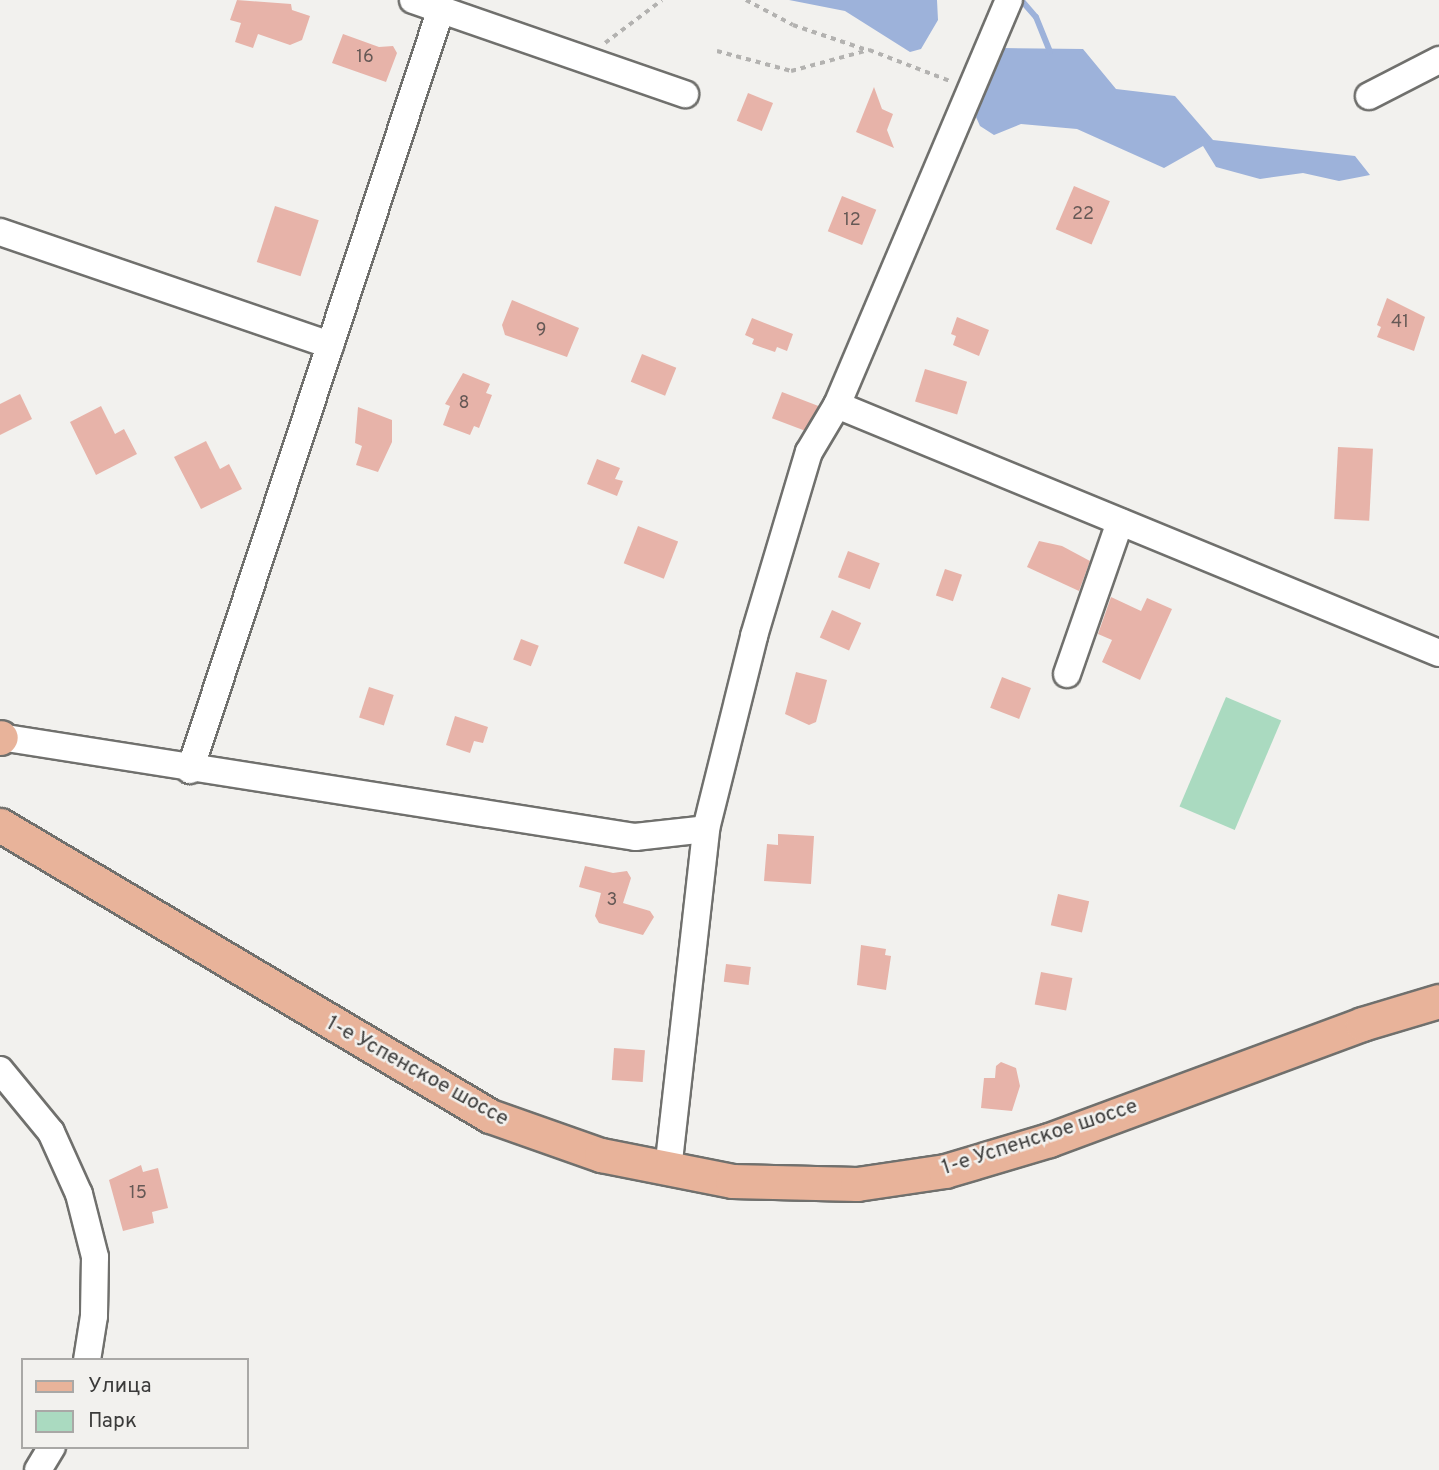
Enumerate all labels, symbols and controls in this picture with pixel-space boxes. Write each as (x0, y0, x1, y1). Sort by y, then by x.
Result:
house number: 16 (356, 47, 374, 69)
house number: 22 (1072, 204, 1094, 226)
house number: 12 (843, 210, 861, 232)
house number: 41 (1391, 312, 1409, 334)
house number: 9 (536, 320, 546, 342)
house number: 8 (459, 393, 469, 415)
house number: 3 (607, 890, 617, 912)
street label: 1-е Успенское шоссе (322, 1011, 512, 1133)
street label: 1-е Успенское шоссе (939, 1094, 1141, 1182)
house number: 15 (129, 1183, 147, 1205)
legend (21, 1358, 248, 1449)
text: Улица (88, 1373, 152, 1400)
text: Парк (88, 1408, 137, 1435)

